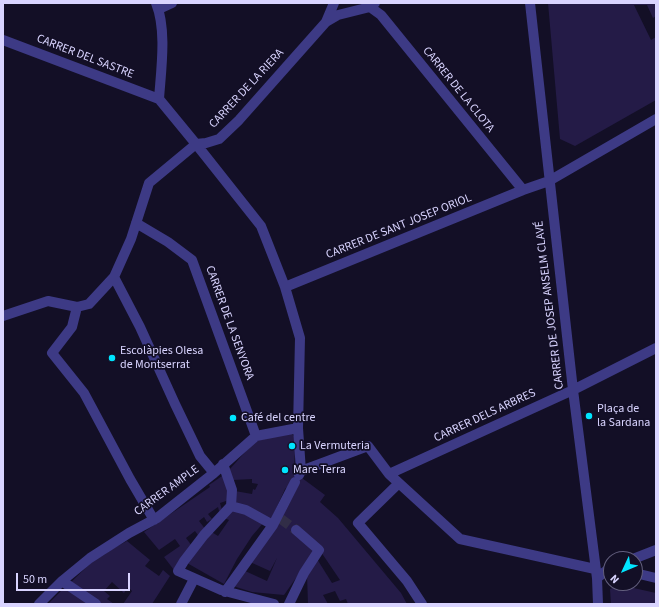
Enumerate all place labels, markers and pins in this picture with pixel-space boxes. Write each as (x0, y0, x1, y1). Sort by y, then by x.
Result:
place label: Escolàpies Olesa de Montserrat (120, 344, 203, 372)
marker: Escolàpies Olesa de Montserrat (107, 353, 117, 363)
place label: Plaça de la Sardana (597, 402, 650, 430)
place label: Café del centre (241, 411, 315, 425)
marker: Plaça de la Sardana (584, 411, 594, 421)
marker: Café del centre (228, 413, 238, 423)
place label: La Vermuteria (300, 439, 370, 453)
marker: La Vermuteria (287, 441, 297, 451)
place label: Mare Terra (293, 463, 346, 477)
marker: Mare Terra (280, 465, 290, 475)

